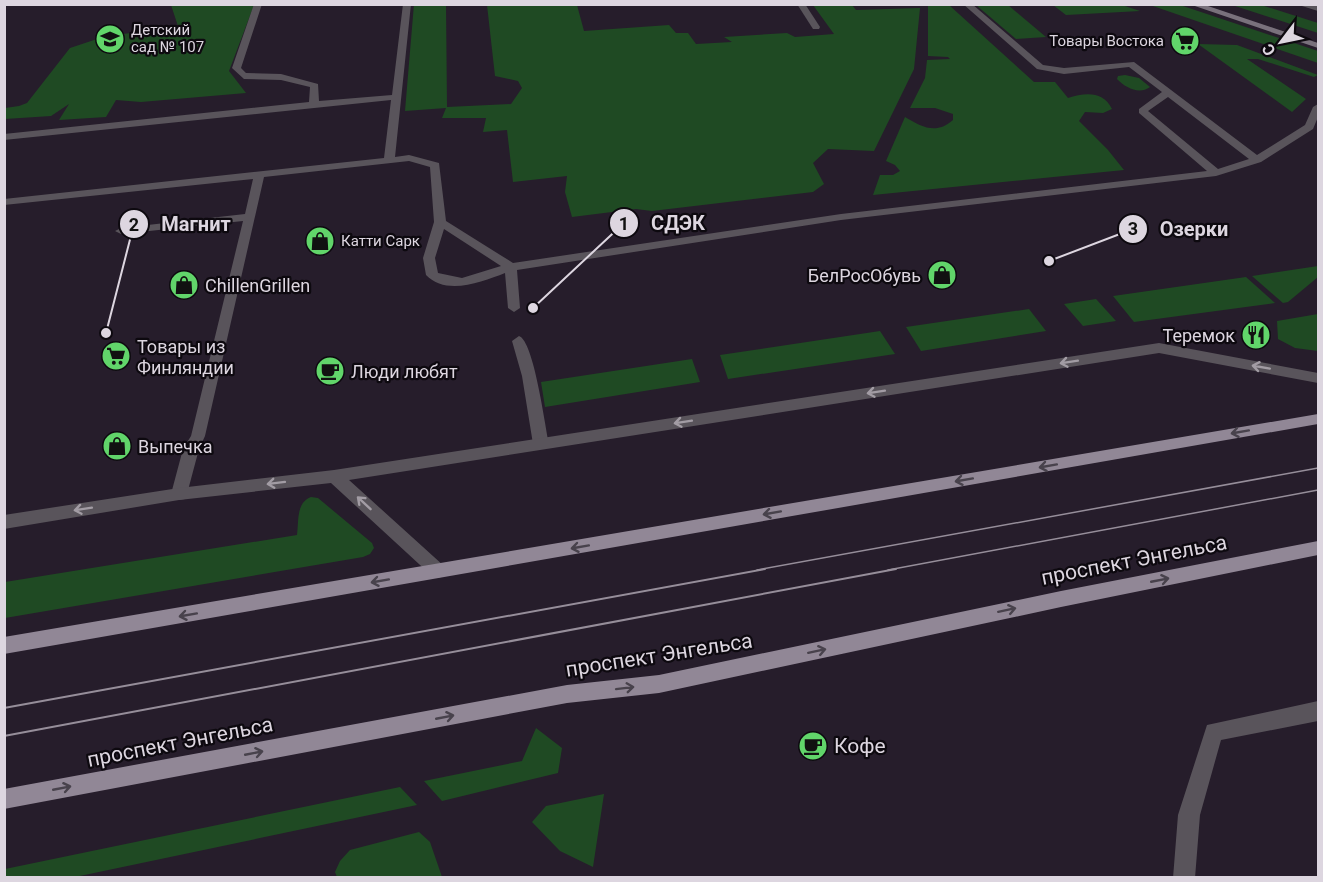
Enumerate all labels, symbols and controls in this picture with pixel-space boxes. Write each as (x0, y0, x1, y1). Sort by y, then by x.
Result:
north arrow (1251, 12, 1311, 72)
place label: Детский сад № 107 (131, 21, 204, 56)
school or university icon: Детский сад № 107 (94, 23, 126, 55)
supermarket icon: Товары Востока (1169, 25, 1201, 57)
place label: Товары Востока (1049, 32, 1164, 50)
text: С (1258, 40, 1280, 59)
callout: СДЭК (609, 204, 717, 242)
callout: Магнит (119, 205, 243, 243)
callout: Озерки (1118, 210, 1241, 248)
text: СДЭК (651, 211, 706, 235)
text: Магнит (161, 212, 231, 236)
text: 1 (619, 213, 629, 234)
text: 2 (129, 214, 139, 235)
text: Озерки (1160, 217, 1228, 241)
text: 3 (1128, 218, 1138, 239)
shop icon: Катти Сарк (304, 225, 336, 257)
place label: Катти Сарк (341, 232, 420, 250)
shop icon: БелРосОбувь (926, 259, 958, 291)
place label: БелРосОбувь (808, 265, 921, 286)
shop icon: ChillenGrillen (168, 269, 200, 301)
place label: ChillenGrillen (205, 275, 310, 296)
restaurant icon: Теремок (1240, 319, 1272, 351)
place label: Теремок (1163, 325, 1235, 346)
place label: Товары из Финляндии (137, 336, 234, 378)
supermarket icon: Товары из Финляндии (100, 340, 132, 372)
cafe icon: Люди любят (314, 355, 346, 387)
one-way arrow (1059, 357, 1079, 368)
place label: Люди любят (351, 361, 458, 382)
one-way arrow (1252, 361, 1271, 372)
one-way arrow (867, 387, 886, 398)
one-way arrow (674, 417, 694, 428)
one-way arrow (1231, 427, 1251, 438)
shop icon: Выпечка (101, 430, 133, 462)
place label: Выпечка (138, 436, 212, 457)
one-way arrow (1039, 460, 1058, 471)
one-way arrow (955, 475, 975, 486)
one-way arrow (267, 478, 286, 489)
one-way arrow (356, 496, 371, 510)
one-way arrow (73, 504, 93, 515)
one-way arrow (763, 508, 782, 519)
street label: проспект Энгельса (1039, 530, 1229, 590)
one-way arrow (571, 541, 590, 552)
one-way arrow (1150, 573, 1169, 585)
one-way arrow (371, 576, 390, 587)
one-way arrow (997, 604, 1016, 616)
one-way arrow (179, 609, 198, 620)
street label: проспект Энгельса (564, 628, 754, 682)
one-way arrow (807, 645, 826, 657)
one-way arrow (615, 682, 634, 693)
one-way arrow (435, 711, 455, 722)
street label: проспект Энгельса (85, 712, 275, 772)
cafe icon: Кофе (797, 730, 829, 762)
place label: Кофе (834, 734, 886, 758)
one-way arrow (243, 747, 263, 758)
one-way arrow (52, 782, 71, 793)

